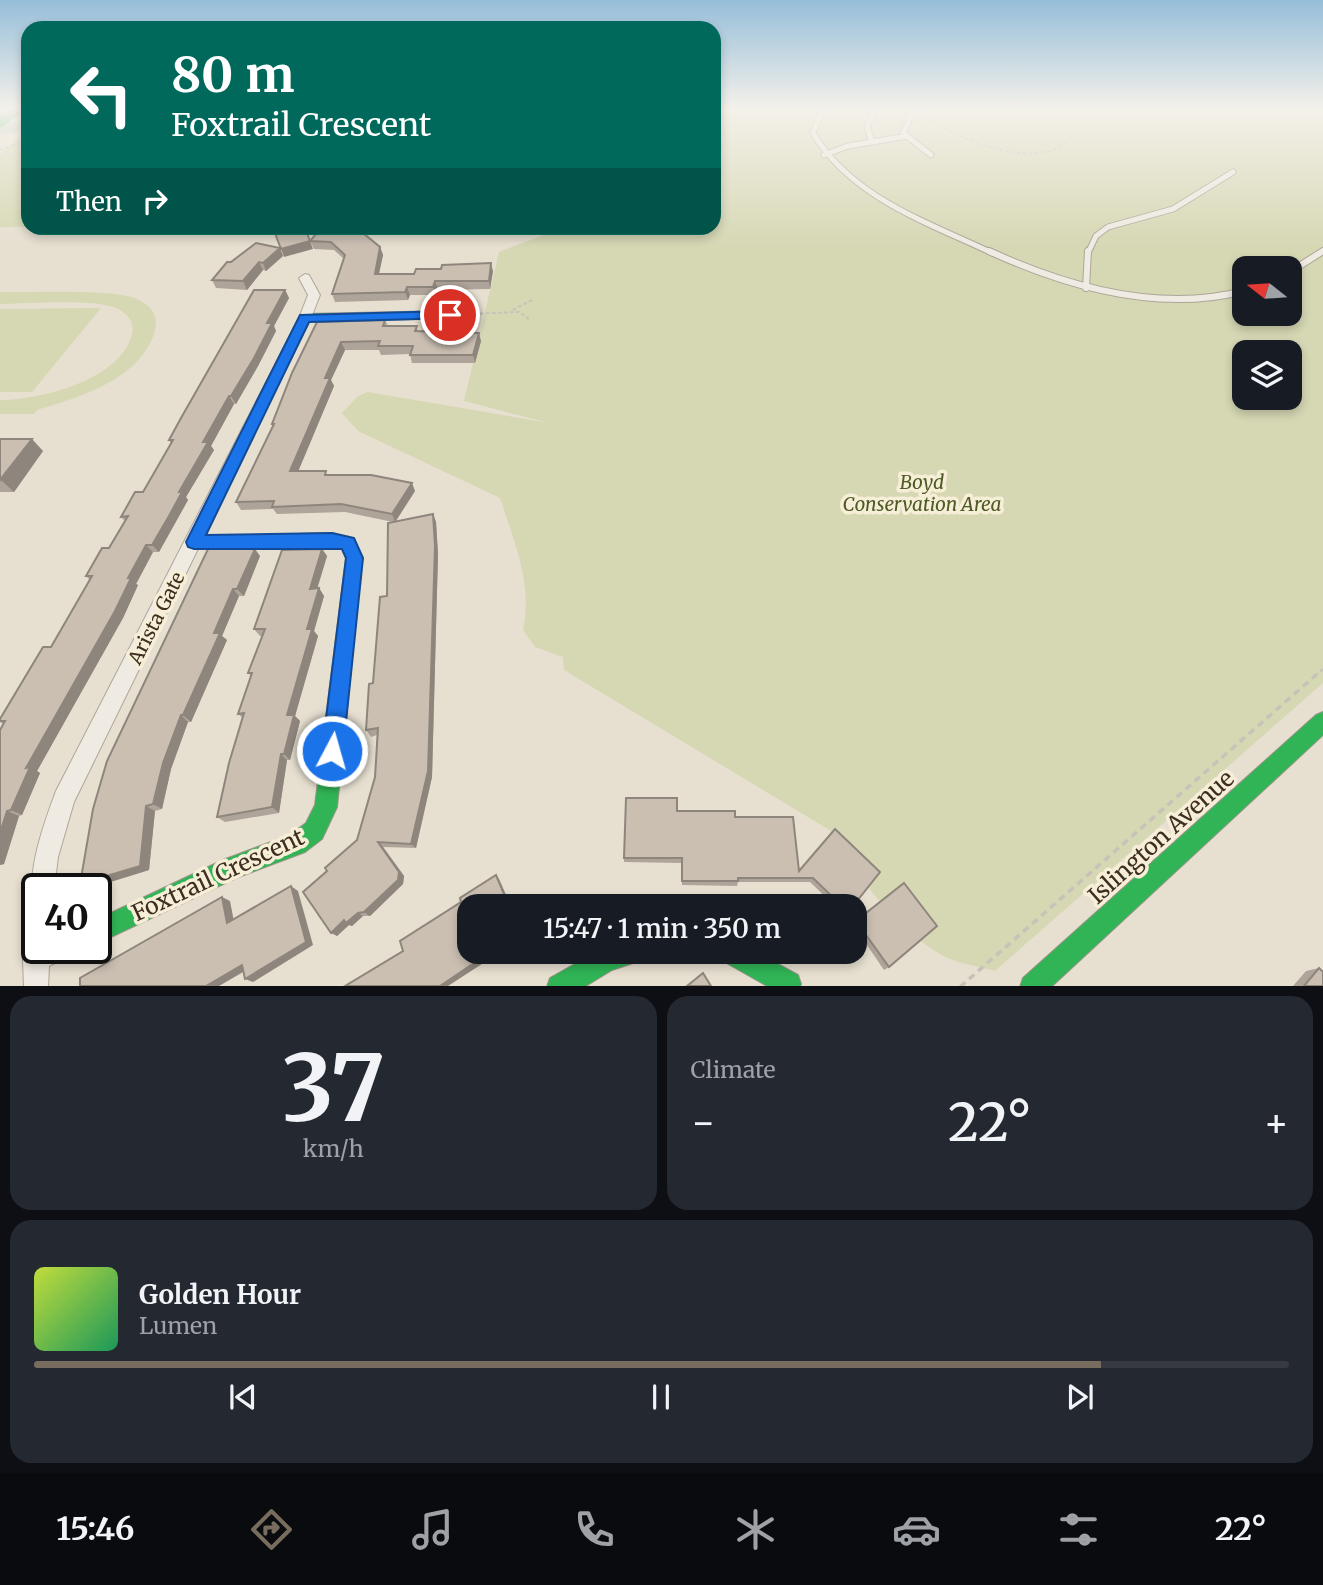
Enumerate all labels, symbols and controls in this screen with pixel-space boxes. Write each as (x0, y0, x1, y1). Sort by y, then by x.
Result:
text: 80 m (171, 44, 294, 105)
icon: left (56, 49, 147, 140)
text: Foxtrail Crescent (171, 105, 431, 145)
icon: right (136, 182, 174, 220)
text: Then (56, 185, 122, 218)
north arrow (1232, 256, 1302, 326)
map controls (1232, 256, 1302, 410)
pin (420, 285, 480, 345)
icon: arrive (431, 296, 469, 334)
button: layers (1232, 340, 1302, 410)
park label: Boyd Conservation Area (843, 470, 1002, 516)
street label: Arista Gate (122, 568, 190, 669)
position arrow (295, 714, 369, 788)
street label: Islington Avenue (1082, 764, 1240, 910)
street label: Foxtrail Crescent (127, 822, 309, 927)
speed limit sign: 40 (21, 873, 112, 964)
text: 15:47 · 1 min · 350 m (543, 912, 781, 945)
text: 37 (282, 1031, 385, 1146)
text: Climate (691, 1055, 776, 1084)
text: 22° (948, 1090, 1032, 1155)
text: − (691, 1099, 716, 1146)
text: + (1264, 1099, 1289, 1146)
text: km/h (303, 1134, 364, 1163)
text: Golden Hour (139, 1278, 301, 1311)
text: Lumen (139, 1311, 217, 1340)
icon: previous (224, 1378, 262, 1416)
icon: pause (642, 1378, 680, 1416)
icon: next (1061, 1378, 1099, 1416)
icon: directions (247, 1505, 296, 1554)
icon: music (408, 1505, 457, 1554)
icon: phone (570, 1505, 619, 1554)
icon: climate (731, 1505, 780, 1554)
icon: car (892, 1505, 941, 1554)
icon: filters (1054, 1505, 1103, 1554)
text: 15:46 (56, 1509, 134, 1549)
text: 22° (1215, 1509, 1267, 1549)

